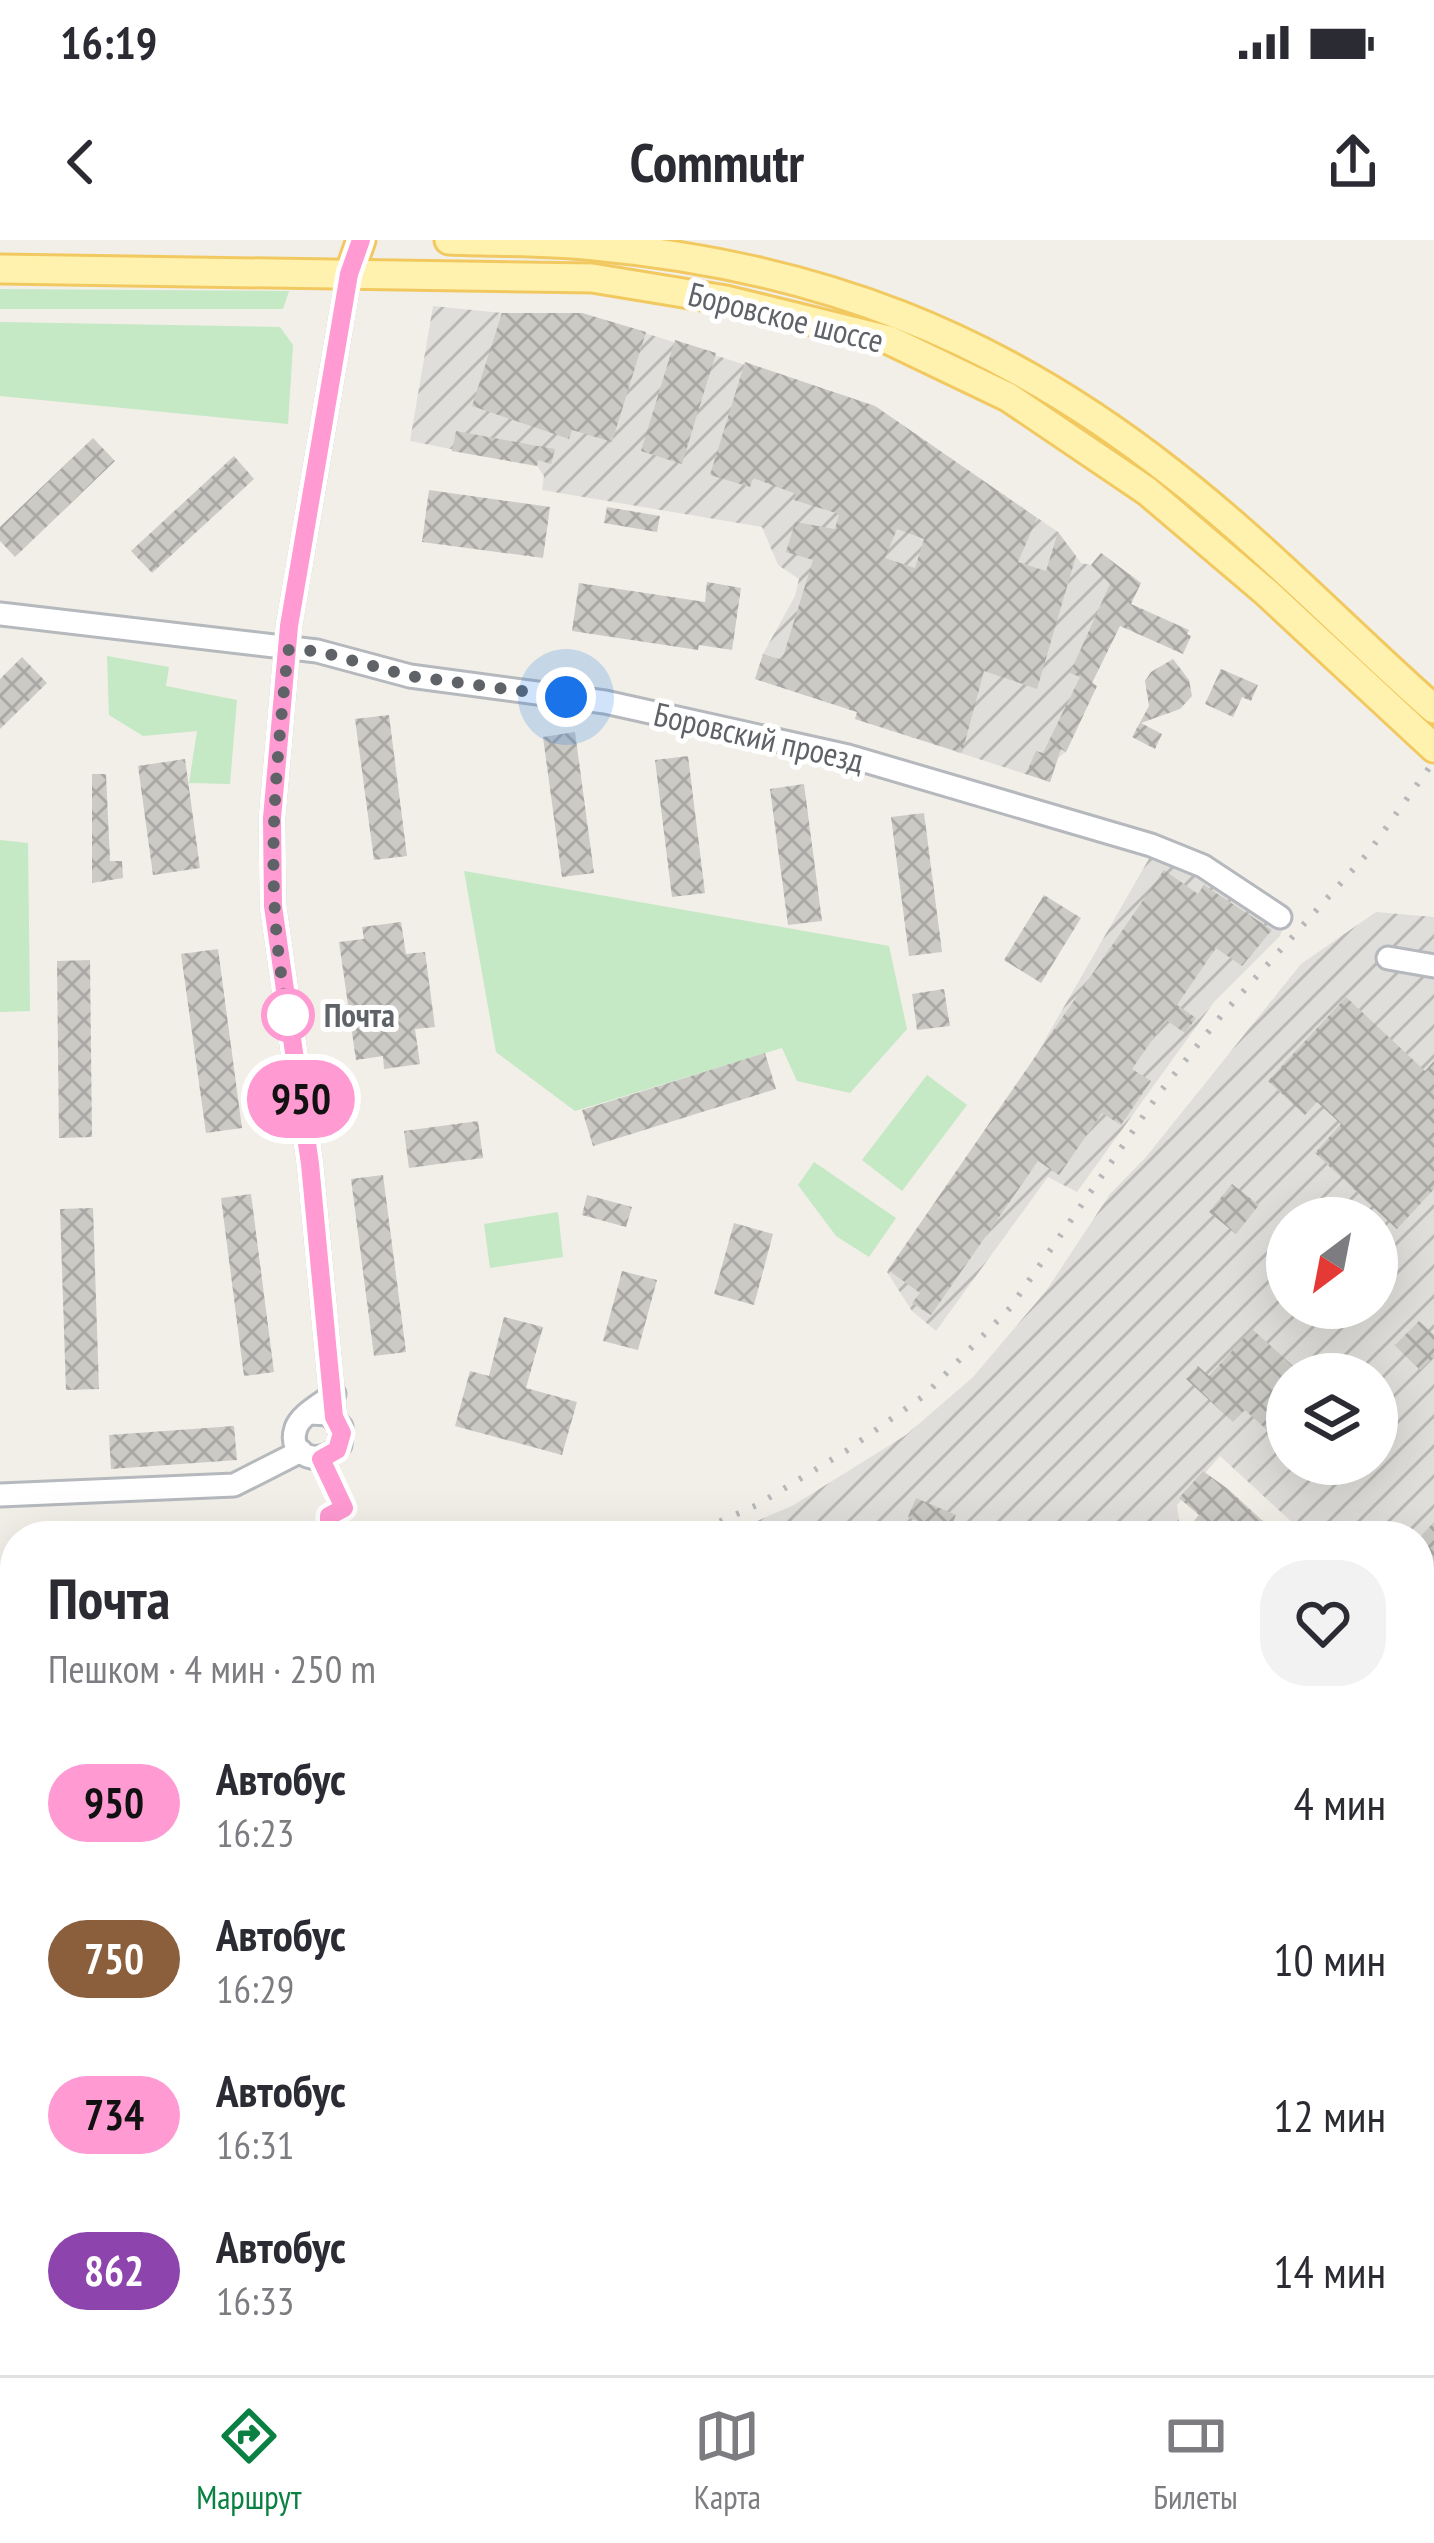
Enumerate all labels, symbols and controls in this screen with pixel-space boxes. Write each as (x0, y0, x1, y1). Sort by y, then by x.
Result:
text: 16:19 (60, 13, 157, 71)
text: Commutr (630, 127, 804, 197)
icon: back (48, 129, 114, 195)
icon: share (1320, 129, 1386, 195)
street label: Боровское шоссе (684, 271, 888, 362)
your location (536, 667, 596, 727)
street label: Боровский проезд (650, 692, 868, 782)
marker: Почта (263, 990, 313, 1040)
place label: Почта (324, 993, 395, 1036)
line badge: 950 (232, 1060, 370, 1138)
text: 950 (271, 1071, 331, 1126)
north arrow (1266, 1197, 1398, 1329)
map controls (1266, 1197, 1398, 1485)
button: layers (1266, 1353, 1398, 1485)
button: heart (1260, 1560, 1386, 1686)
text: Почта (48, 1561, 170, 1635)
text: Пешком · 4 мин · 250 m (48, 1643, 376, 1694)
text: Автобус (216, 1749, 346, 1807)
text: 4 мин (1293, 1774, 1386, 1832)
text: 950 (84, 1775, 144, 1830)
text: 16:23 (216, 1807, 294, 1858)
text: Автобус (216, 1905, 346, 1963)
text: 10 мин (1273, 1930, 1386, 1988)
text: 750 (84, 1931, 144, 1986)
text: 16:29 (216, 1963, 294, 2014)
text: Автобус (216, 2061, 346, 2119)
text: 12 мин (1273, 2086, 1386, 2144)
text: 734 (84, 2087, 144, 2142)
text: 16:31 (216, 2119, 294, 2170)
text: Автобус (216, 2217, 346, 2275)
text: 14 мин (1273, 2242, 1386, 2300)
text: 862 (84, 2243, 144, 2298)
text: 16:33 (216, 2275, 294, 2326)
tab: Маршрут (196, 2403, 302, 2518)
tab: Карта (694, 2403, 761, 2518)
tab: Билеты (1153, 2403, 1238, 2518)

